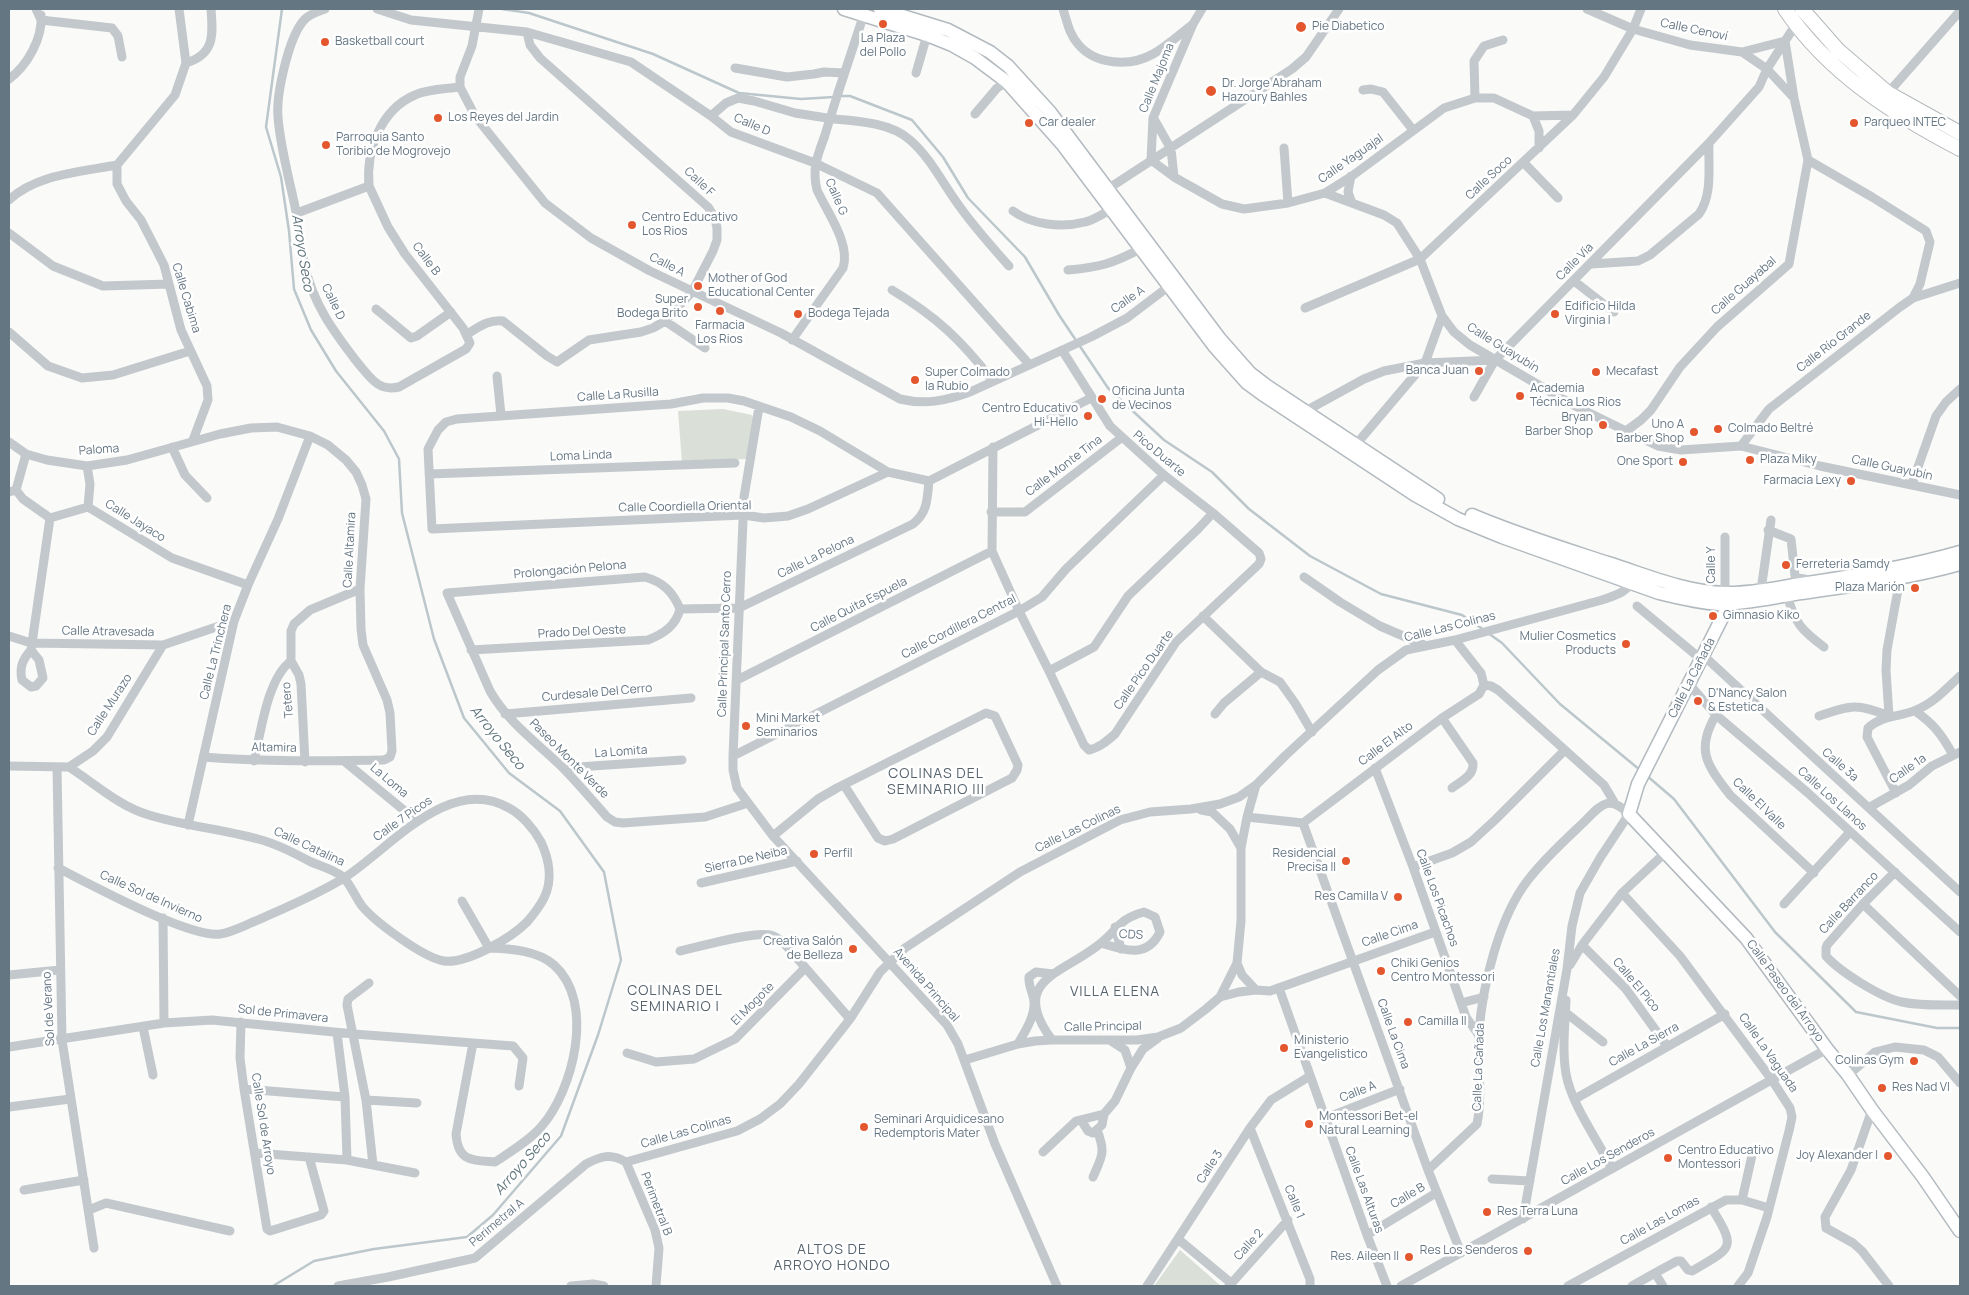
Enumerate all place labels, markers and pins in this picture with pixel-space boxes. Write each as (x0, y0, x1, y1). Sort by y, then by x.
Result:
marker: La Plaza del Pollo (877, 18, 889, 30)
marker: Pie Diabetico (1294, 20, 1308, 34)
place label: Pie Diabetico (1312, 20, 1384, 34)
place label: La Plaza del Pollo (860, 32, 906, 60)
place label: Basketball court (335, 35, 425, 49)
marker: Basketball court (319, 36, 331, 48)
place label: Dr. Jorge Abraham Hazoury Bahles (1222, 77, 1322, 105)
marker: Dr. Jorge Abraham Hazoury Bahles (1204, 84, 1218, 98)
place label: Los Reyes del Jardin (448, 111, 559, 125)
marker: Los Reyes del Jardin (432, 112, 444, 124)
place label: Car dealer (1039, 116, 1096, 130)
place label: Parqueo INTEC (1864, 116, 1946, 130)
marker: Car dealer (1023, 117, 1035, 129)
marker: Parqueo INTEC (1848, 117, 1860, 129)
place label: Parroquia Santo Toribio de Mogrovejo (336, 131, 451, 159)
marker: Parroquia Santo Toribio de Mogrovejo (320, 139, 332, 151)
place label: Centro Educativo Los Rios (642, 211, 738, 239)
marker: Centro Educativo Los Rios (626, 219, 638, 231)
place label: Mother of God Educational Center (708, 272, 815, 300)
marker: Mother of God Educational Center (692, 280, 704, 292)
place label: Super Bodega Brito (617, 293, 688, 321)
place label: Edificio Hilda Virginia I (1565, 300, 1635, 328)
marker: Super Bodega Brito (692, 301, 704, 313)
marker: Farmacia Los Rios (714, 305, 726, 317)
place label: Bodega Tejada (808, 307, 889, 321)
marker: Bodega Tejada (792, 308, 804, 320)
marker: Edificio Hilda Virginia I (1549, 308, 1561, 320)
place label: Farmacia Los Rios (695, 319, 745, 347)
place label: Banca Juan (1406, 364, 1469, 378)
marker: Banca Juan (1473, 365, 1485, 377)
place label: Mecafast (1606, 365, 1658, 379)
place label: Super Colmado la Rubio (925, 366, 1010, 394)
marker: Mecafast (1590, 366, 1602, 378)
marker: Super Colmado la Rubio (909, 374, 921, 386)
place label: Academia Técnica Los Rios (1530, 382, 1621, 410)
place label: Oficina Junta de Vecinos (1112, 385, 1185, 413)
marker: Academia Técnica Los Rios (1514, 390, 1526, 402)
marker: Oficina Junta de Vecinos (1096, 393, 1108, 405)
place label: Centro Educativo Hi-Hello (982, 402, 1078, 430)
marker: Centro Educativo Hi-Hello (1082, 410, 1094, 422)
place label: Bryan Barber Shop (1525, 411, 1593, 439)
place label: Uno A Barber Shop (1616, 418, 1684, 446)
marker: Bryan Barber Shop (1597, 419, 1609, 431)
place label: Colmado Beltré (1728, 422, 1813, 436)
marker: Colmado Beltré (1712, 423, 1724, 435)
marker: Uno A Barber Shop (1688, 426, 1700, 438)
place label: Plaza Miky (1760, 453, 1817, 467)
marker: Plaza Miky (1744, 454, 1756, 466)
place label: One Sport (1617, 455, 1673, 469)
marker: One Sport (1677, 456, 1689, 468)
place label: Farmacia Lexy (1763, 474, 1841, 488)
marker: Farmacia Lexy (1845, 475, 1857, 487)
place label: Ferreteria Samdy (1796, 558, 1890, 572)
marker: Ferreteria Samdy (1780, 559, 1792, 571)
place label: Plaza Marión (1835, 581, 1905, 595)
marker: Plaza Marión (1909, 582, 1921, 594)
place label: Gimnasio Kiko (1723, 609, 1800, 623)
marker: Gimnasio Kiko (1707, 610, 1719, 622)
place label: Mulier Cosmetics Products (1520, 630, 1616, 658)
marker: Mulier Cosmetics Products (1620, 638, 1632, 650)
place label: D'Nancy Salon & Estetica (1708, 687, 1787, 715)
marker: D'Nancy Salon & Estetica (1692, 695, 1704, 707)
place label: Mini Market Seminarios (756, 712, 820, 740)
marker: Mini Market Seminarios (740, 720, 752, 732)
place label: Perfil (824, 847, 853, 861)
place label: Residencial Precisa II (1273, 847, 1336, 875)
marker: Perfil (808, 848, 820, 860)
marker: Residencial Precisa II (1340, 855, 1352, 867)
place label: Res Camilla V (1315, 890, 1388, 904)
marker: Res Camilla V (1392, 891, 1404, 903)
place label: Creativa Salón de Belleza (763, 935, 843, 963)
marker: Creativa Salón de Belleza (847, 943, 859, 955)
place label: Chiki Genios Centro Montessori (1391, 957, 1495, 985)
marker: Chiki Genios Centro Montessori (1375, 965, 1387, 977)
place label: Camilla II (1418, 1015, 1467, 1029)
marker: Camilla II (1402, 1016, 1414, 1028)
place label: Ministerio Evangelistico (1294, 1034, 1368, 1062)
marker: Ministerio Evangelistico (1278, 1042, 1290, 1054)
place label: Colinas Gym (1835, 1054, 1904, 1068)
marker: Colinas Gym (1908, 1055, 1920, 1067)
place label: Res Nad VI (1892, 1081, 1950, 1095)
marker: Res Nad VI (1876, 1082, 1888, 1094)
place label: Montessori Bet-el Natural Learning (1319, 1110, 1418, 1138)
place label: Seminari Arquidicesano Redemptoris Mater (874, 1113, 1004, 1141)
marker: Montessori Bet-el Natural Learning (1303, 1118, 1315, 1130)
marker: Seminari Arquidicesano Redemptoris Mater (858, 1121, 870, 1133)
place label: Centro Educativo Montessori (1678, 1144, 1774, 1172)
place label: Joy Alexander I (1796, 1149, 1878, 1163)
marker: Joy Alexander I (1882, 1150, 1894, 1162)
marker: Centro Educativo Montessori (1662, 1152, 1674, 1164)
place label: Res Terra Luna (1497, 1205, 1578, 1219)
marker: Res Terra Luna (1481, 1206, 1493, 1218)
place label: Res Los Senderos (1420, 1244, 1518, 1258)
marker: Res Los Senderos (1522, 1245, 1534, 1257)
place label: Res. Aileen II (1330, 1250, 1399, 1264)
marker: Res. Aileen II (1403, 1251, 1415, 1263)

